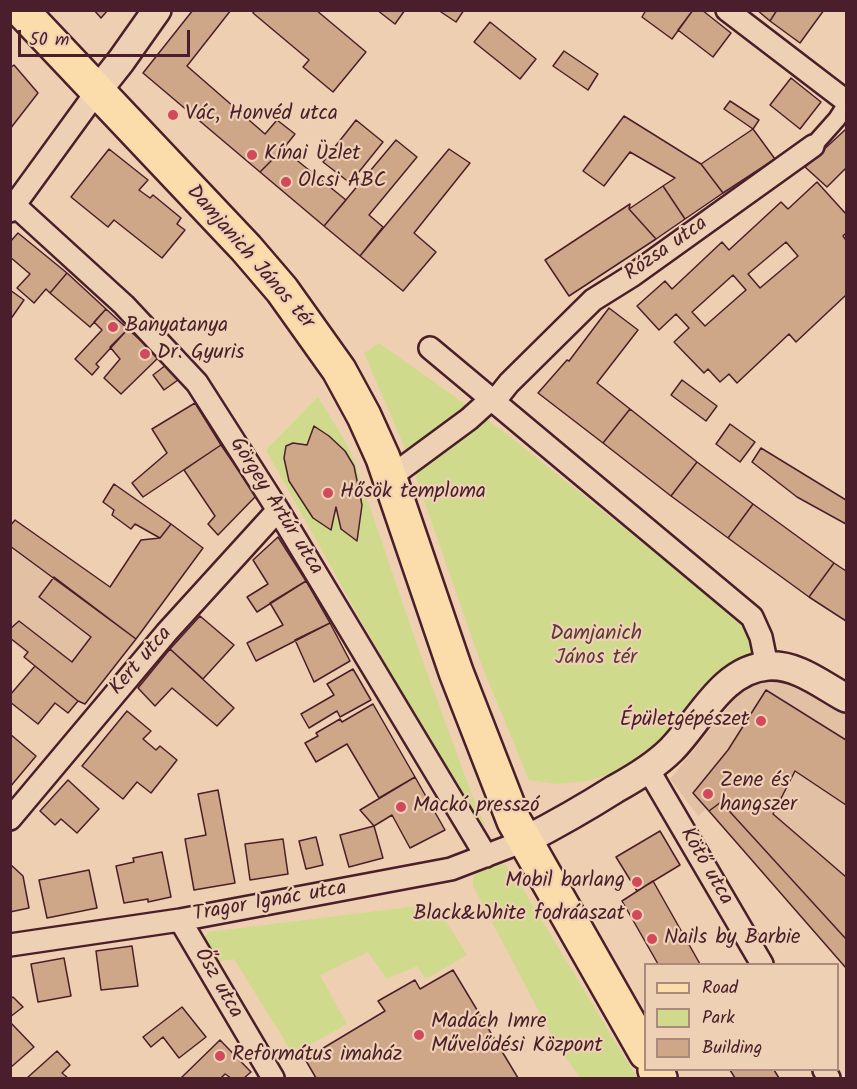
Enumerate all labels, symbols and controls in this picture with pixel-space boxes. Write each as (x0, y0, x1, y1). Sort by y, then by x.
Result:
scale bar (21, 18, 194, 56)
text: 50 m (29, 26, 69, 55)
place label: Vác, Honvéd utca (185, 102, 338, 128)
marker: Vác, Honvéd utca (166, 108, 180, 122)
place label: Kínai Üzlet (264, 142, 360, 168)
marker: Kínai Üzlet (245, 148, 259, 162)
place label: Olcsi ABC (298, 169, 386, 195)
marker: Olcsi ABC (279, 175, 293, 189)
street label: Damjanich János tér (180, 181, 318, 335)
street label: Rózsa utca (621, 212, 713, 288)
place label: Banyatanya (125, 314, 228, 340)
marker: Banyatanya (106, 320, 120, 334)
place label: Dr. Gyuris (157, 341, 245, 367)
marker: Dr. Gyuris (138, 347, 152, 361)
street label: Görgey Artúr utca (223, 433, 327, 581)
place label: Hősök temploma (340, 480, 486, 506)
marker: Hősök temploma (321, 486, 335, 500)
street label: Kert utca (105, 622, 179, 702)
park label: Damjanich János tér (550, 622, 642, 672)
place label: Épületgépészet (620, 708, 749, 734)
marker: Épületgépészet (754, 714, 768, 728)
place label: Zene és hangszer (720, 769, 797, 819)
marker: Zene és hangszer (701, 787, 715, 801)
place label: Mackó presszó (413, 794, 540, 820)
marker: Mackó presszó (394, 800, 408, 814)
street label: Kötő utca (673, 824, 737, 910)
place label: Mobil barlang (505, 869, 625, 895)
marker: Mobil barlang (630, 875, 644, 889)
street label: Tragor Ignác utca (191, 877, 349, 929)
place label: Black&White fodráaszat (413, 902, 625, 928)
marker: Black&White fodráaszat (630, 908, 644, 922)
place label: Nails by Barbie (664, 926, 801, 952)
marker: Nails by Barbie (645, 932, 659, 946)
street label: Ősz utca (187, 944, 247, 1024)
legend (644, 963, 839, 1071)
text: Road (702, 974, 738, 1003)
text: Park (702, 1004, 735, 1033)
place label: Madách Imre Művelődési Központ (431, 1010, 603, 1060)
marker: Madách Imre Művelődési Központ (412, 1028, 426, 1042)
text: Building (702, 1034, 762, 1063)
place label: Református imaház (232, 1043, 402, 1069)
marker: Református imaház (213, 1049, 227, 1063)

